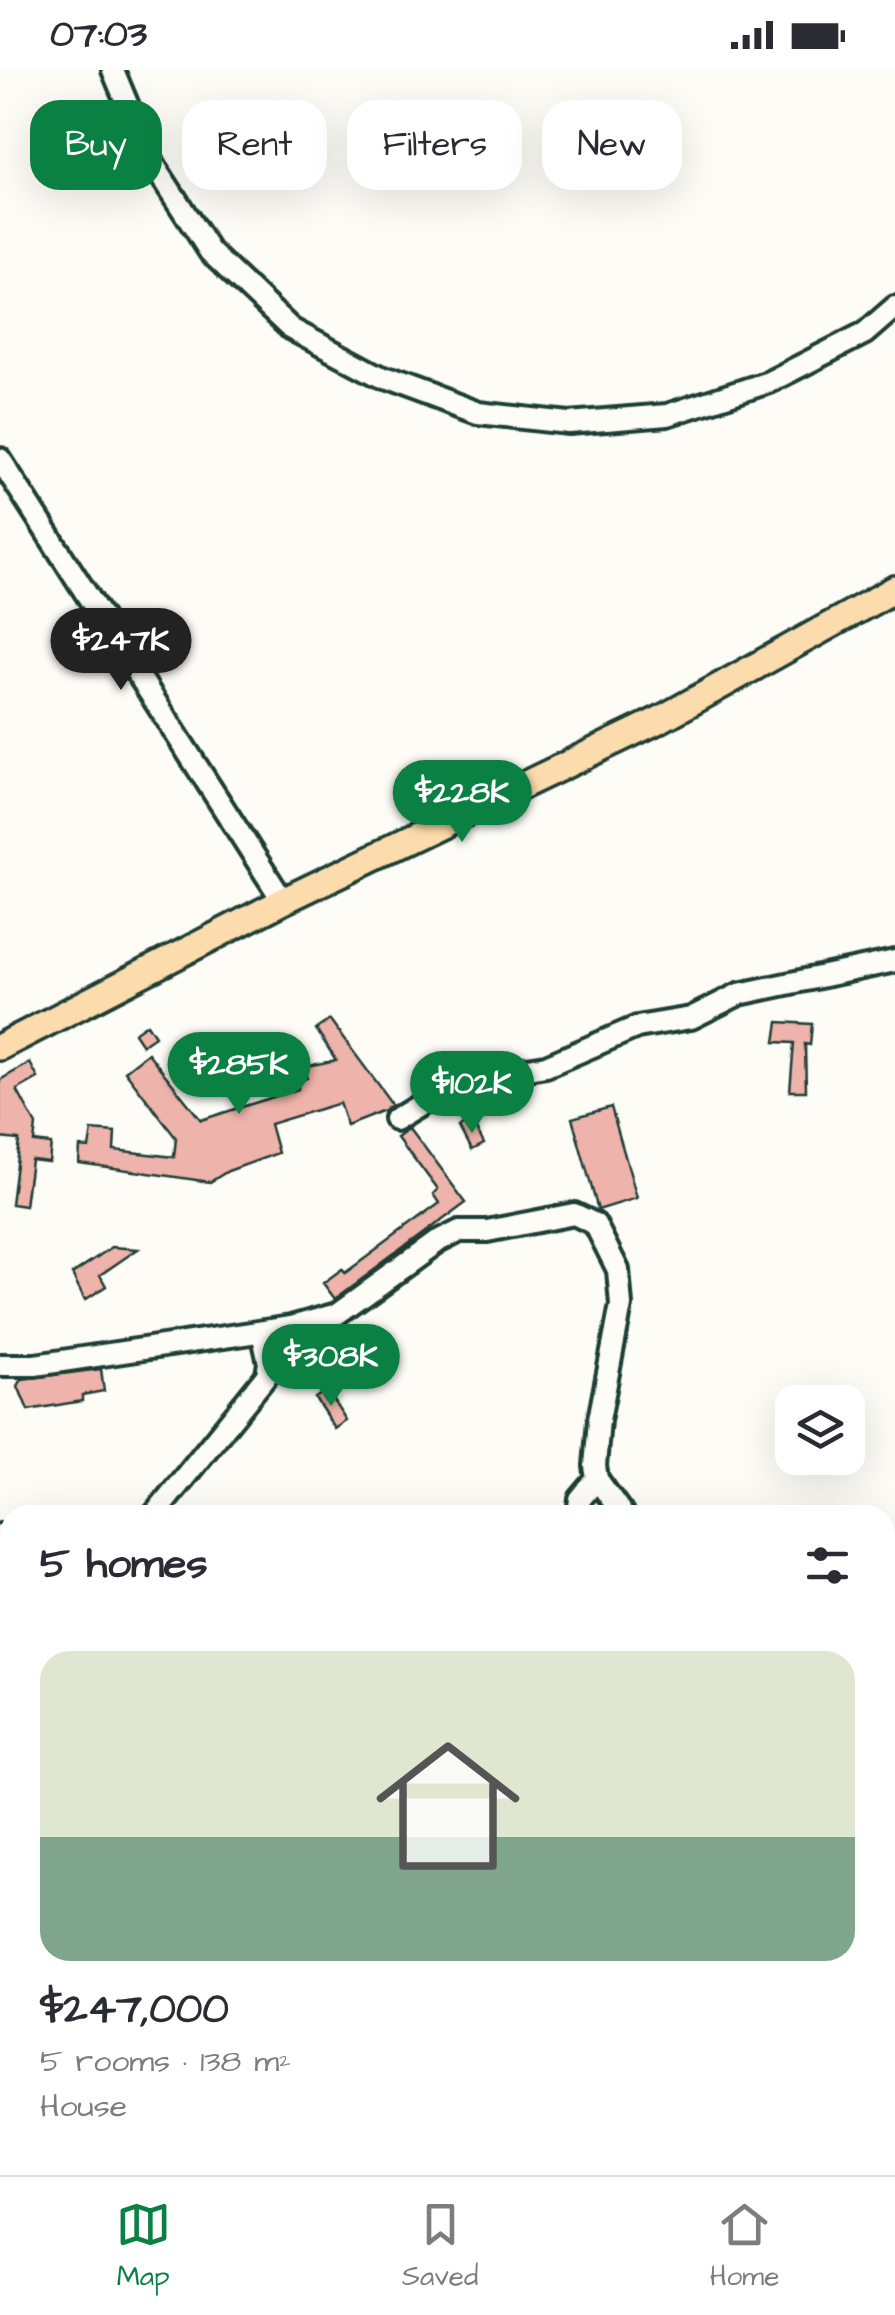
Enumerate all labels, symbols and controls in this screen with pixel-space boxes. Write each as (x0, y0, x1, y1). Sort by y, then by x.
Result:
text: 07:03 (50, 9, 147, 61)
chip: Buy (30, 100, 162, 190)
chip: Rent (182, 100, 327, 190)
chip: Filters (347, 100, 522, 190)
chip: New (542, 100, 682, 190)
pin: $247K (51, 608, 191, 693)
text: $247K (73, 618, 169, 663)
pin: $228K (392, 760, 532, 845)
text: $228K (415, 770, 509, 815)
pin: $285K (169, 1032, 309, 1117)
text: $285K (190, 1042, 288, 1087)
pin: $102K (402, 1051, 542, 1136)
text: $102K (432, 1061, 512, 1106)
pin: $308K (261, 1324, 401, 1409)
text: $308K (284, 1334, 378, 1379)
map controls (775, 1385, 865, 1475)
button: layers (775, 1385, 865, 1475)
text: 5 homes (40, 1536, 207, 1594)
icon: filters (800, 1538, 855, 1593)
icon: home (358, 1716, 538, 1896)
text: $247,000 (40, 1981, 229, 2039)
text: 5 rooms · 138 m² (40, 2039, 291, 2084)
text: House (40, 2084, 127, 2129)
tab: Map (116, 2197, 171, 2296)
tab: Saved (402, 2197, 478, 2296)
tab: Home (710, 2197, 779, 2296)

